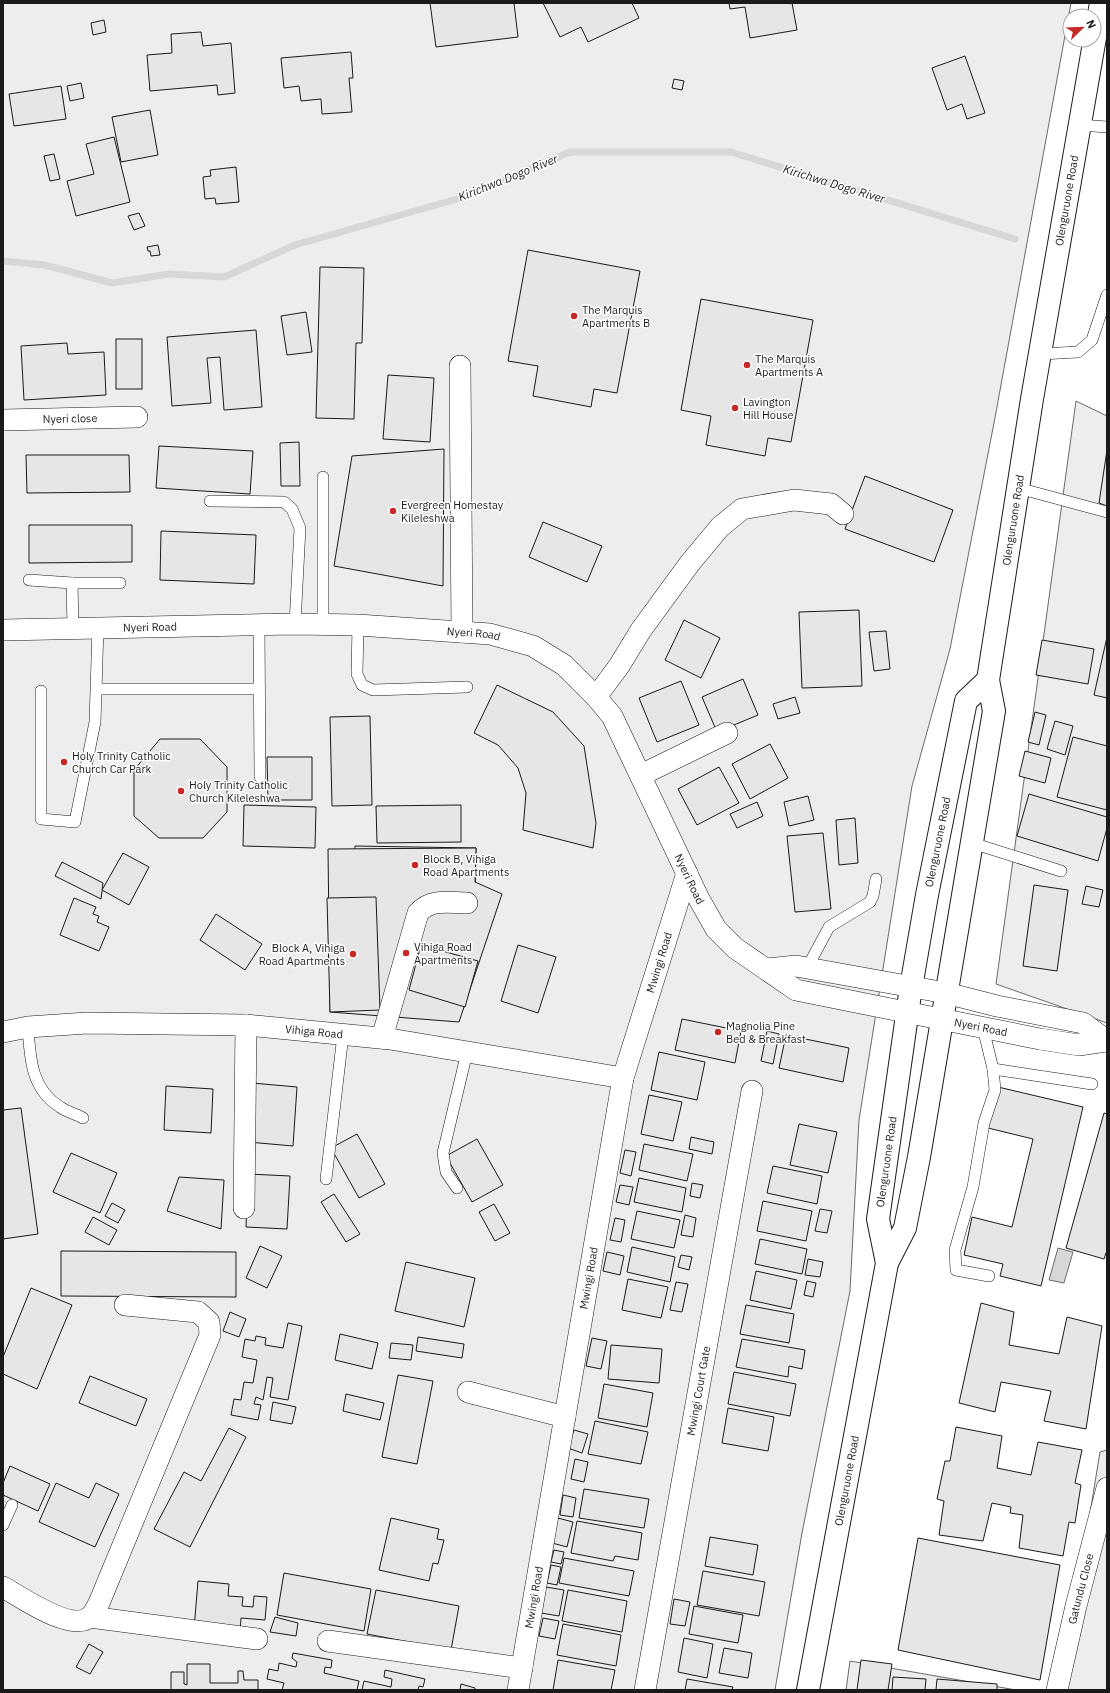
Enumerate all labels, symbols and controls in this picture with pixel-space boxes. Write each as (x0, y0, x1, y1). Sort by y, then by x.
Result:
north arrow (1062, 8, 1102, 48)
text: N (1083, 18, 1099, 31)
water label: Kirichwa Dogo River (456, 150, 560, 204)
street label: Olenguruone Road (1052, 154, 1081, 247)
water label: Kirichwa Dogo River (781, 161, 888, 206)
place label: The Marquis Apartments B (582, 303, 650, 330)
marker: The Marquis Apartments B (569, 311, 579, 321)
place label: The Marquis Apartments A (755, 352, 823, 379)
marker: The Marquis Apartments A (742, 360, 752, 370)
place label: Lavington Hill House (743, 395, 794, 422)
marker: Lavington Hill House (730, 403, 740, 413)
street label: Nyeri close (42, 411, 98, 426)
street label: Olenguruone Road (999, 474, 1027, 567)
place label: Evergreen Homestay Kileleshwa (401, 498, 504, 525)
marker: Evergreen Homestay Kileleshwa (388, 506, 398, 516)
street label: Nyeri Road (123, 619, 177, 635)
street label: Nyeri Road (446, 624, 502, 644)
place label: Holy Trinity Catholic Church Car Park (72, 749, 171, 776)
marker: Holy Trinity Catholic Church Car Park (59, 757, 69, 767)
place label: Holy Trinity Catholic Church Kileleshwa (189, 778, 288, 805)
marker: Holy Trinity Catholic Church Kileleshwa (176, 786, 186, 796)
street label: Olenguruone Road (922, 796, 954, 888)
place label: Block B, Vihiga Road Apartments (423, 852, 509, 879)
street label: Nyeri Road (672, 852, 708, 907)
marker: Block B, Vihiga Road Apartments (410, 860, 420, 870)
street label: Mwingi Road (643, 930, 675, 995)
place label: Vihiga Road Apartments (414, 940, 472, 967)
place label: Block A, Vihiga Road Apartments (259, 941, 345, 968)
marker: Vihiga Road Apartments (401, 948, 411, 958)
marker: Block A, Vihiga Road Apartments (348, 949, 358, 959)
street label: Nyeri Road (953, 1015, 1009, 1039)
place label: Magnolia Pine Bed & Breakfast (726, 1019, 806, 1046)
street label: Vihiga Road (284, 1022, 344, 1041)
marker: Magnolia Pine Bed & Breakfast (713, 1027, 723, 1037)
street label: Olenguruone Road (873, 1115, 900, 1208)
street label: Mwingi Road (576, 1246, 601, 1310)
street label: Mwingi Court Gate (684, 1345, 713, 1437)
street label: Olenguruone Road (832, 1434, 862, 1527)
street label: Gatundu Close (1065, 1552, 1097, 1626)
street label: Mwingi Road (522, 1565, 546, 1630)

